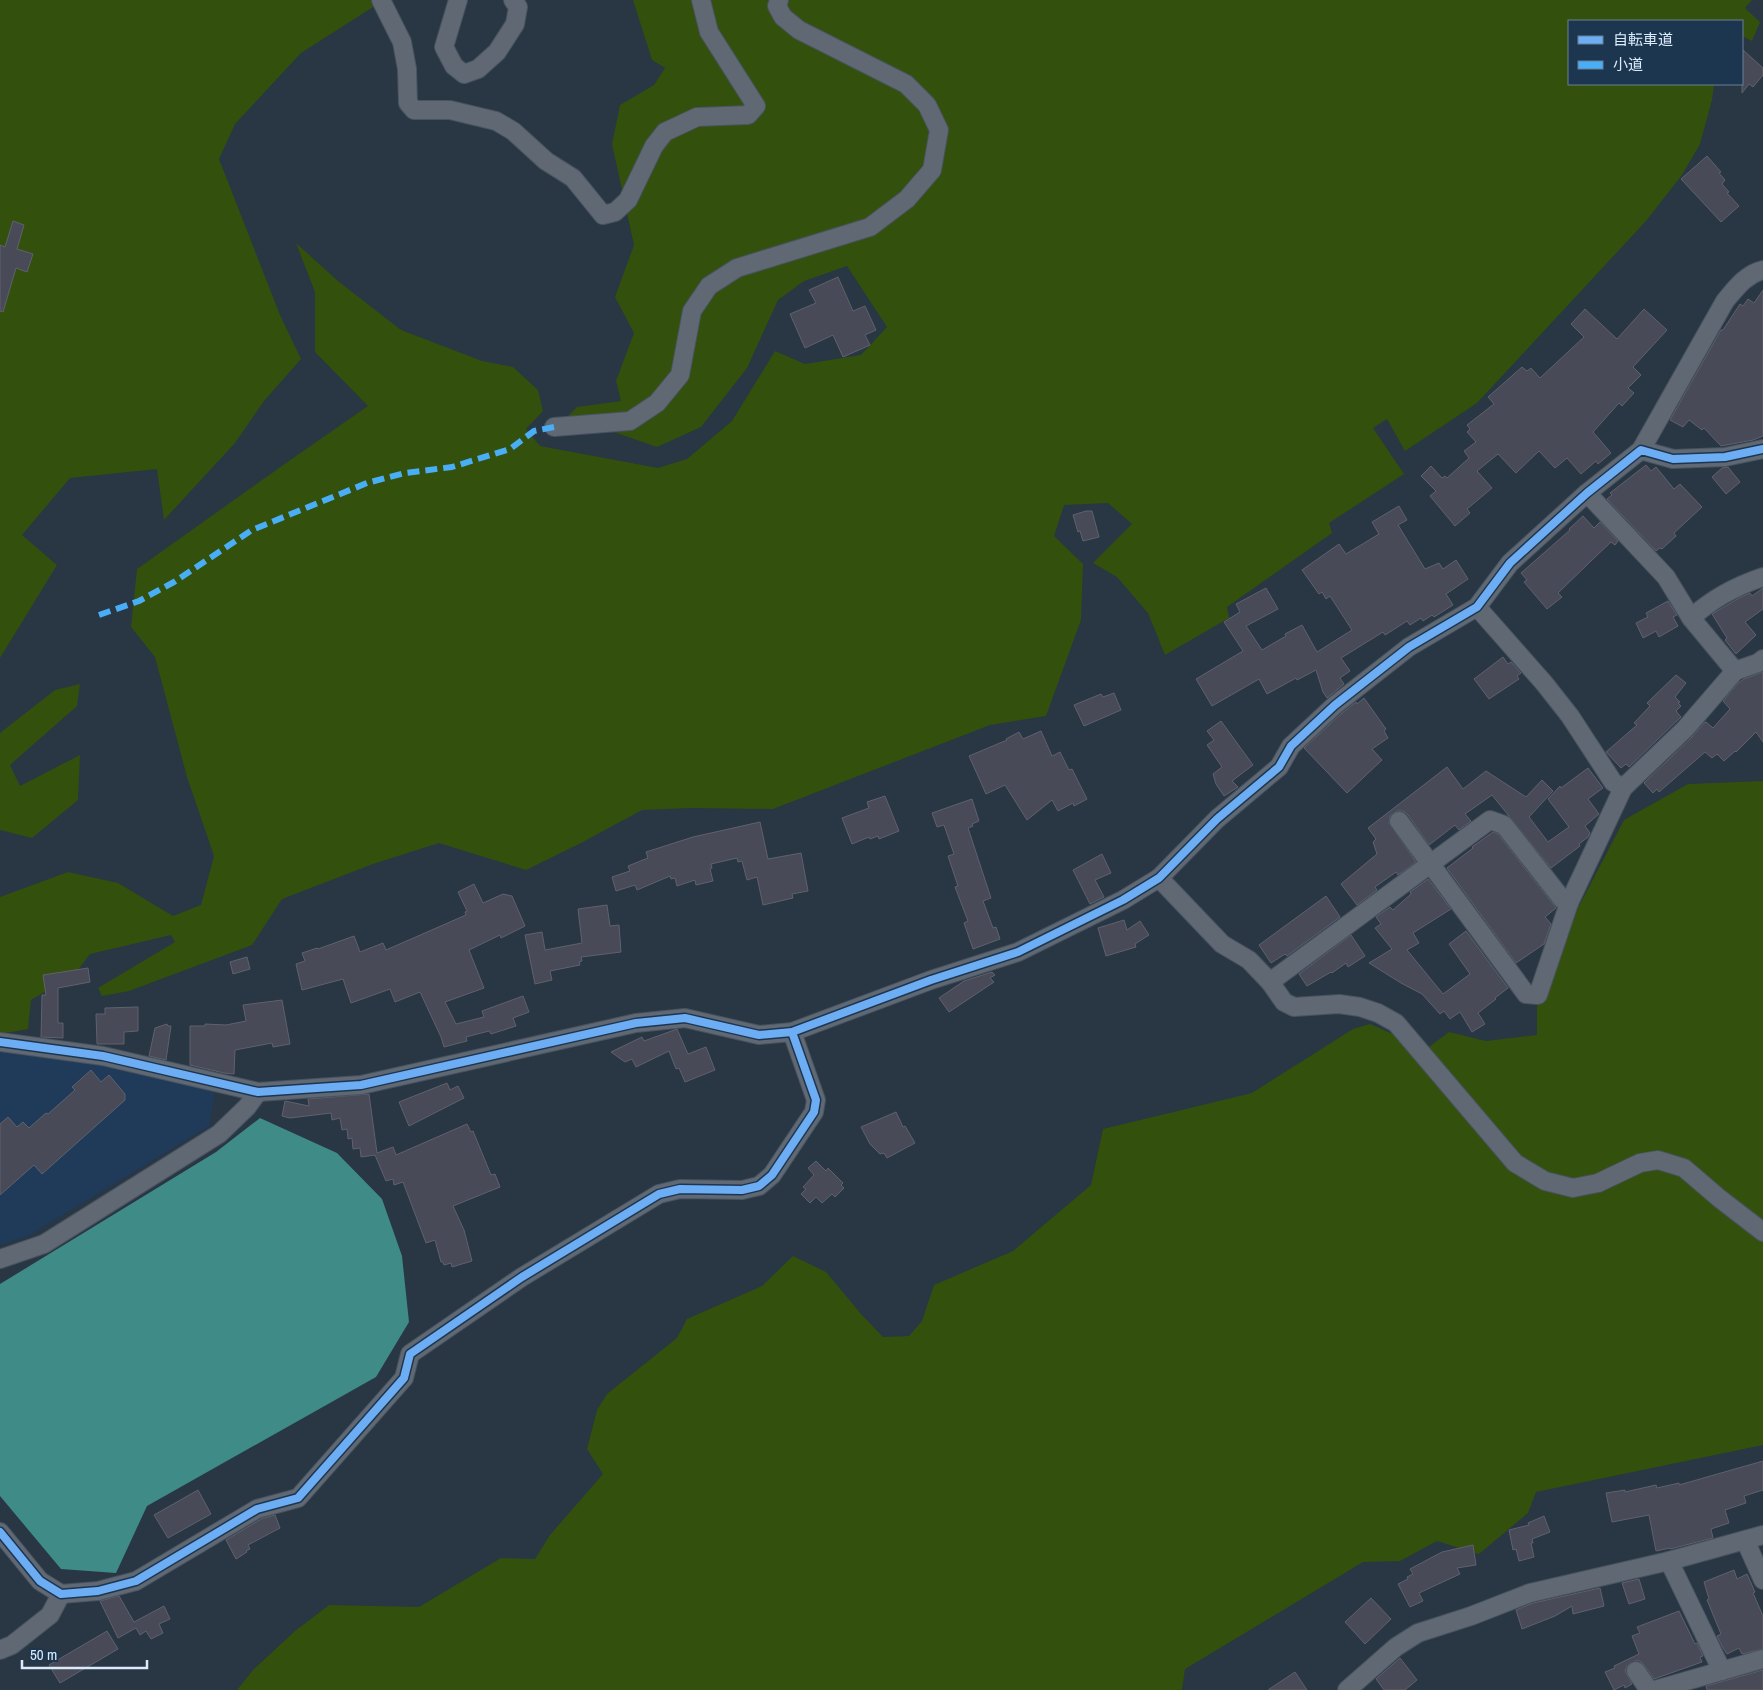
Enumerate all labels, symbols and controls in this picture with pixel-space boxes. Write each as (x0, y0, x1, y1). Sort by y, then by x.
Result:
legend (1568, 20, 1743, 85)
text: 自転車道 (1613, 29, 1673, 50)
text: 小道 (1613, 54, 1643, 75)
scale bar (22, 1638, 148, 1670)
text: 50 m (30, 1644, 57, 1665)

